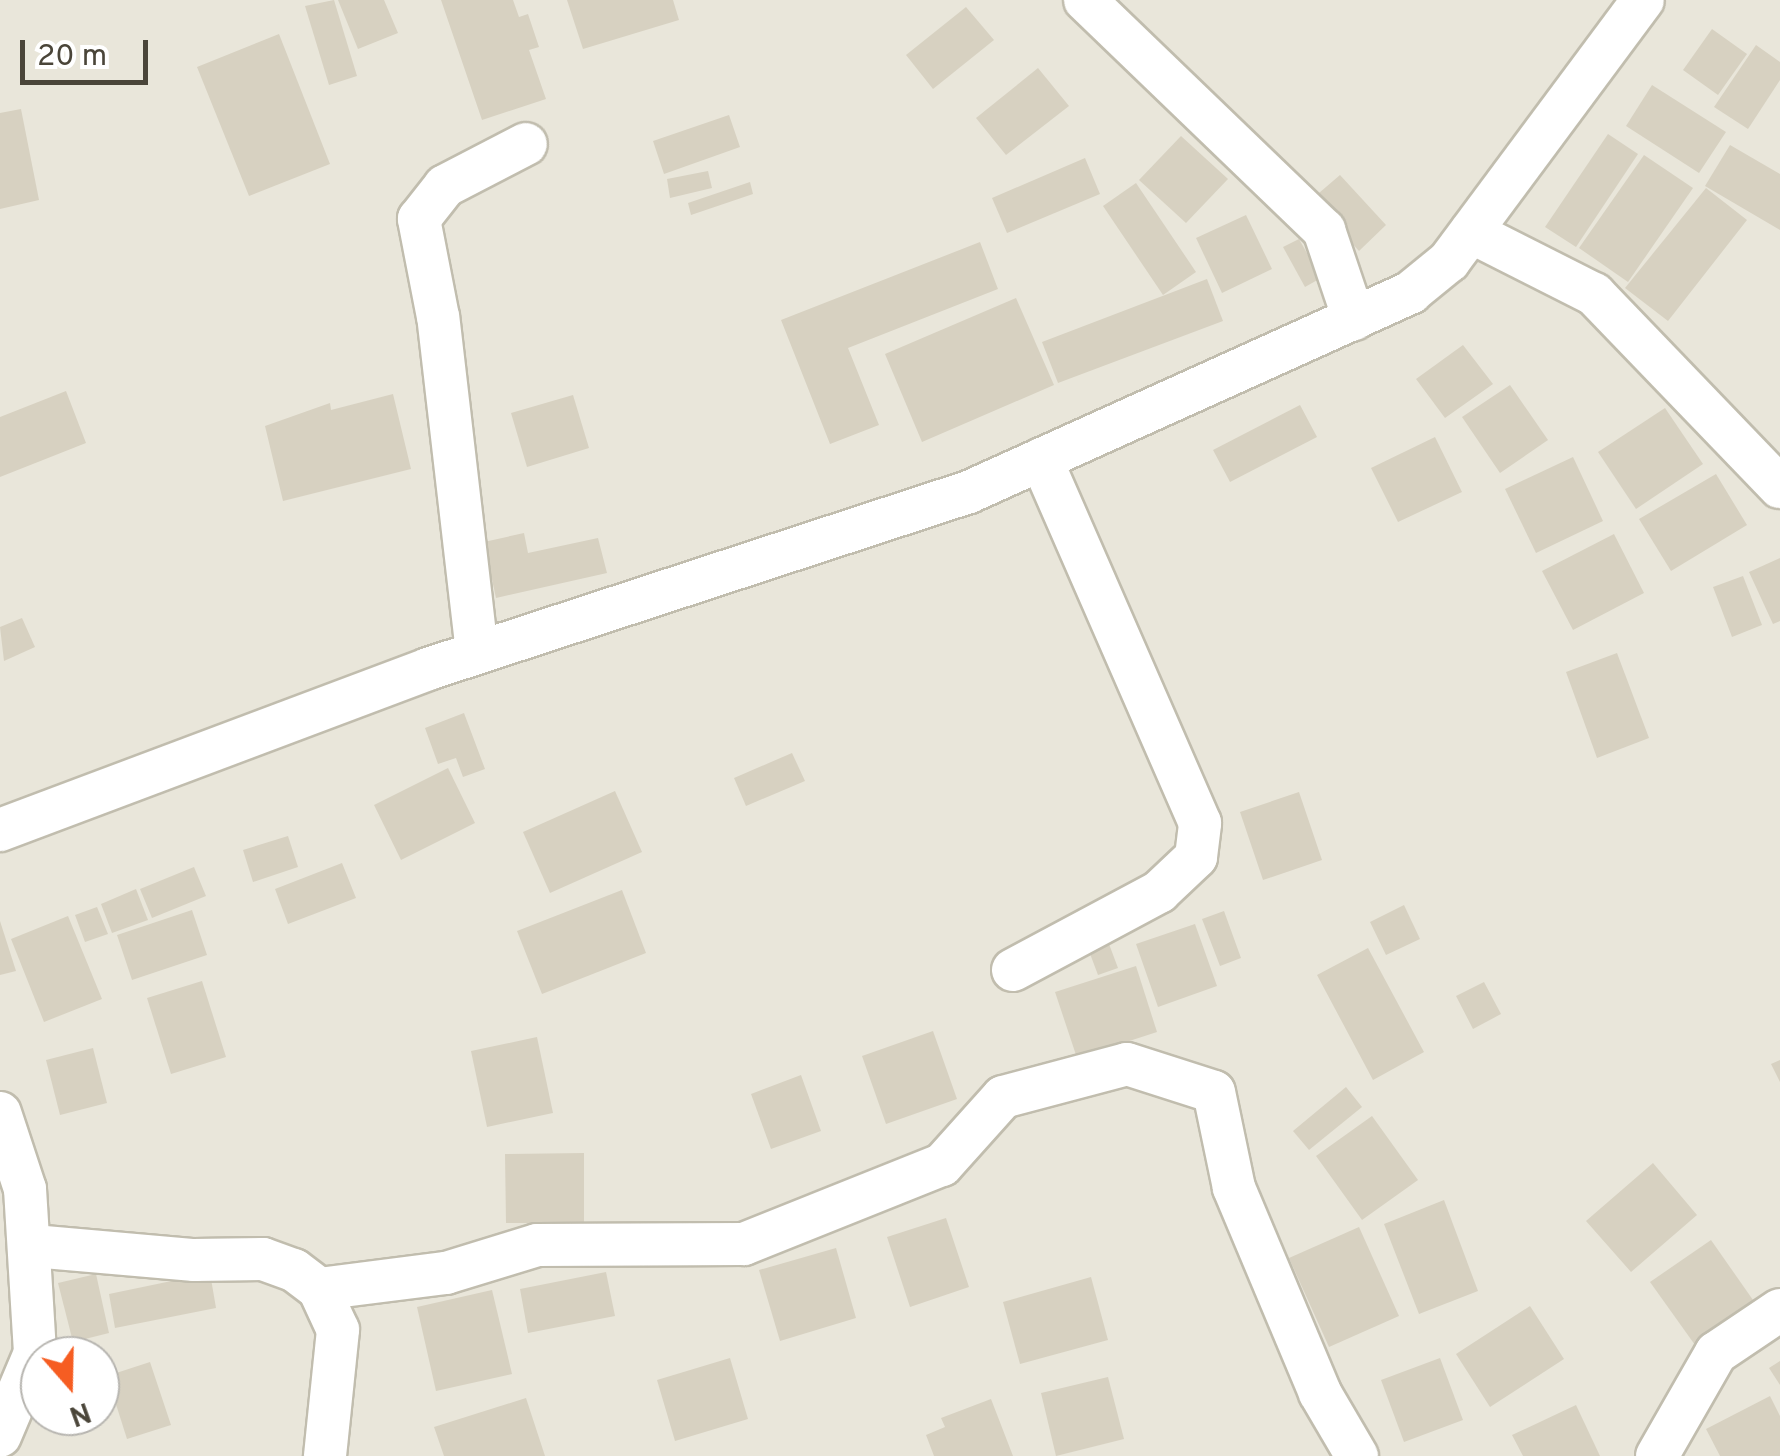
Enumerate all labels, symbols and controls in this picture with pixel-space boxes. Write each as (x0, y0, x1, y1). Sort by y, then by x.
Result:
scale bar (25, 20, 152, 82)
text: 20 m (37, 39, 107, 76)
north arrow (20, 1336, 120, 1436)
text: N (64, 1392, 95, 1433)

